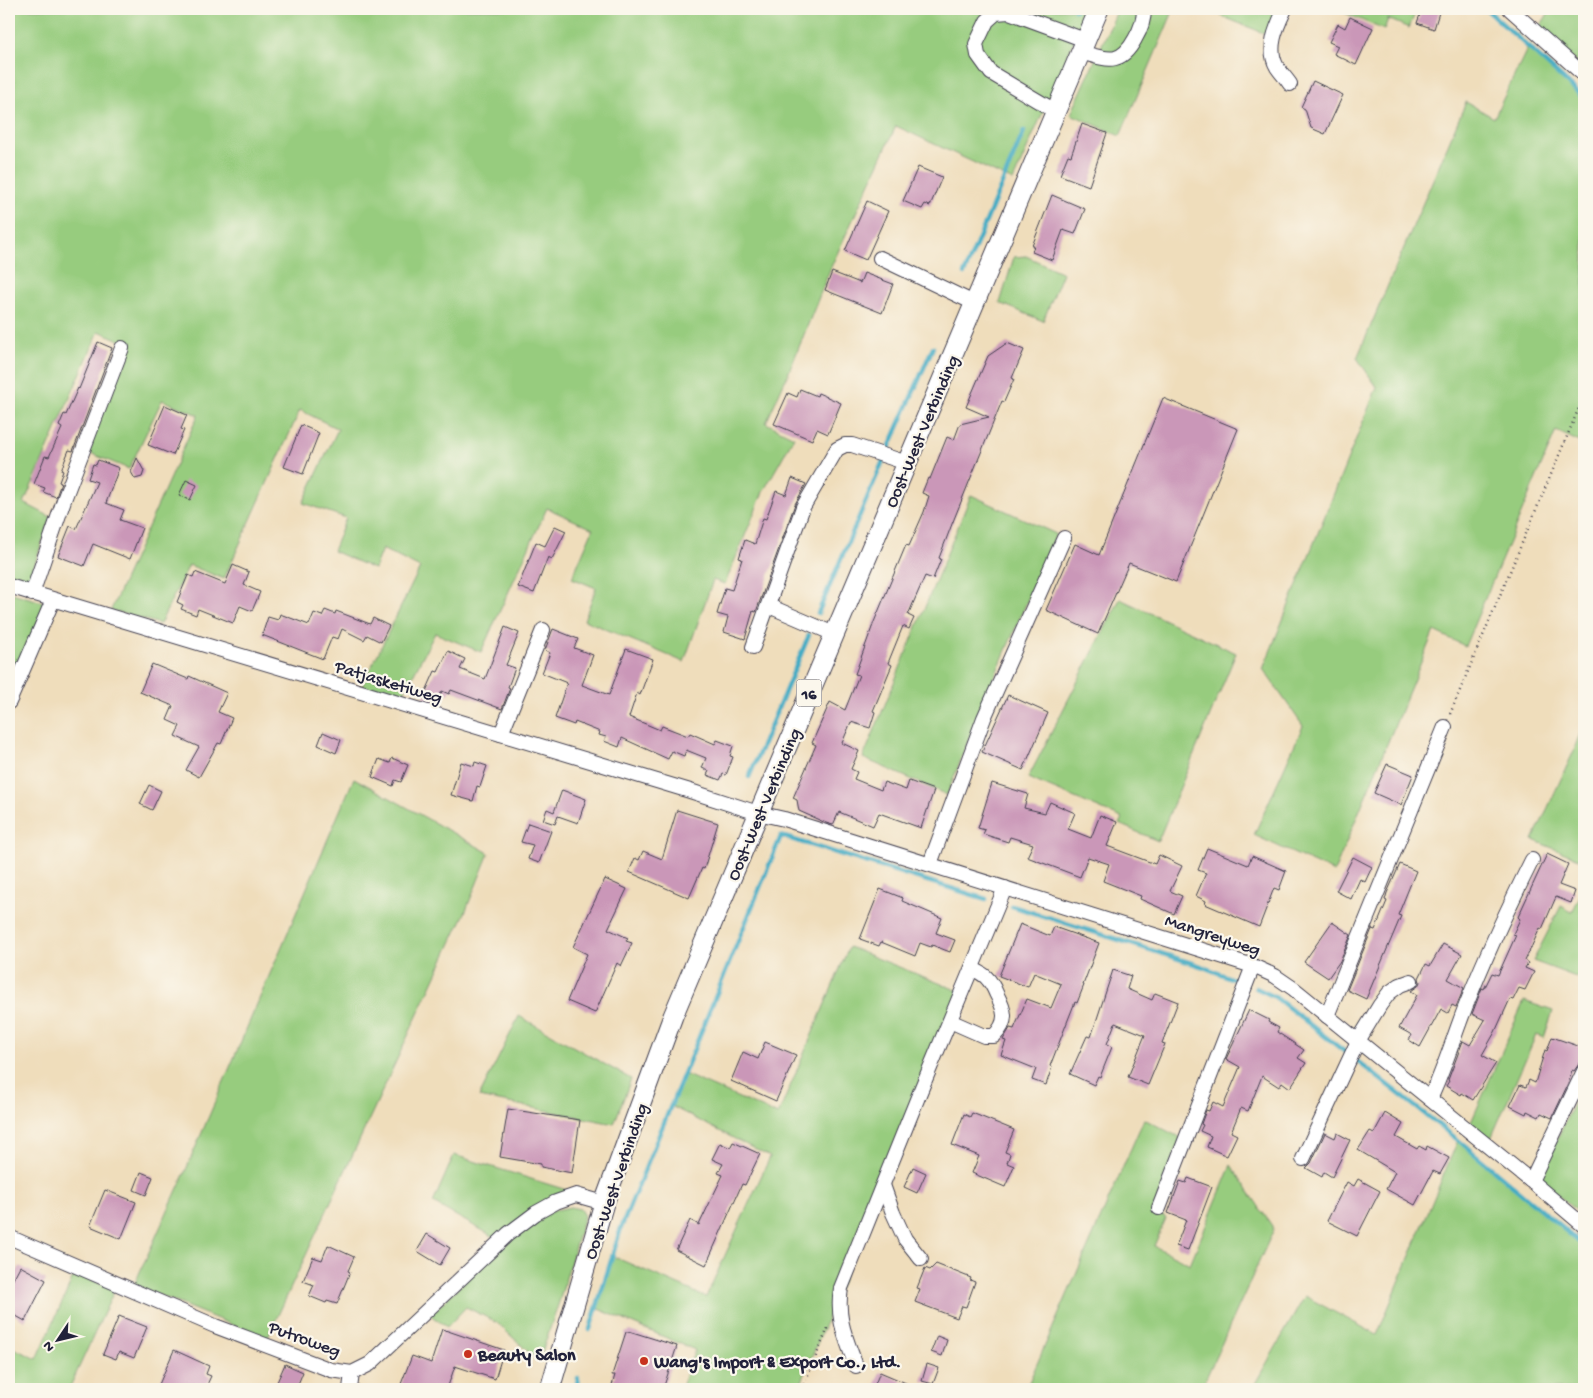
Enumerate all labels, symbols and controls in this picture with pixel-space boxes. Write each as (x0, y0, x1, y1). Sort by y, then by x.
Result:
street label: Oost-West Verbinding (882, 353, 965, 511)
street label: Patjasketiweg (331, 657, 445, 710)
road number: 16 (796, 680, 822, 706)
street label: Oost-West Verbinding (724, 726, 807, 884)
street label: Mangreyweg (1162, 911, 1263, 962)
street label: Oost-West Verbinding (581, 1101, 654, 1263)
north arrow (32, 1316, 82, 1366)
street label: Putroweg (264, 1317, 343, 1363)
text: N (40, 1337, 59, 1355)
place label: Beauty Salon (477, 1346, 576, 1367)
marker: Beauty Salon (462, 1348, 474, 1360)
place label: Wang's Import & Export Co., Ltd. (653, 1353, 901, 1374)
marker: Wang's Import & Export Co., Ltd. (638, 1355, 650, 1367)

